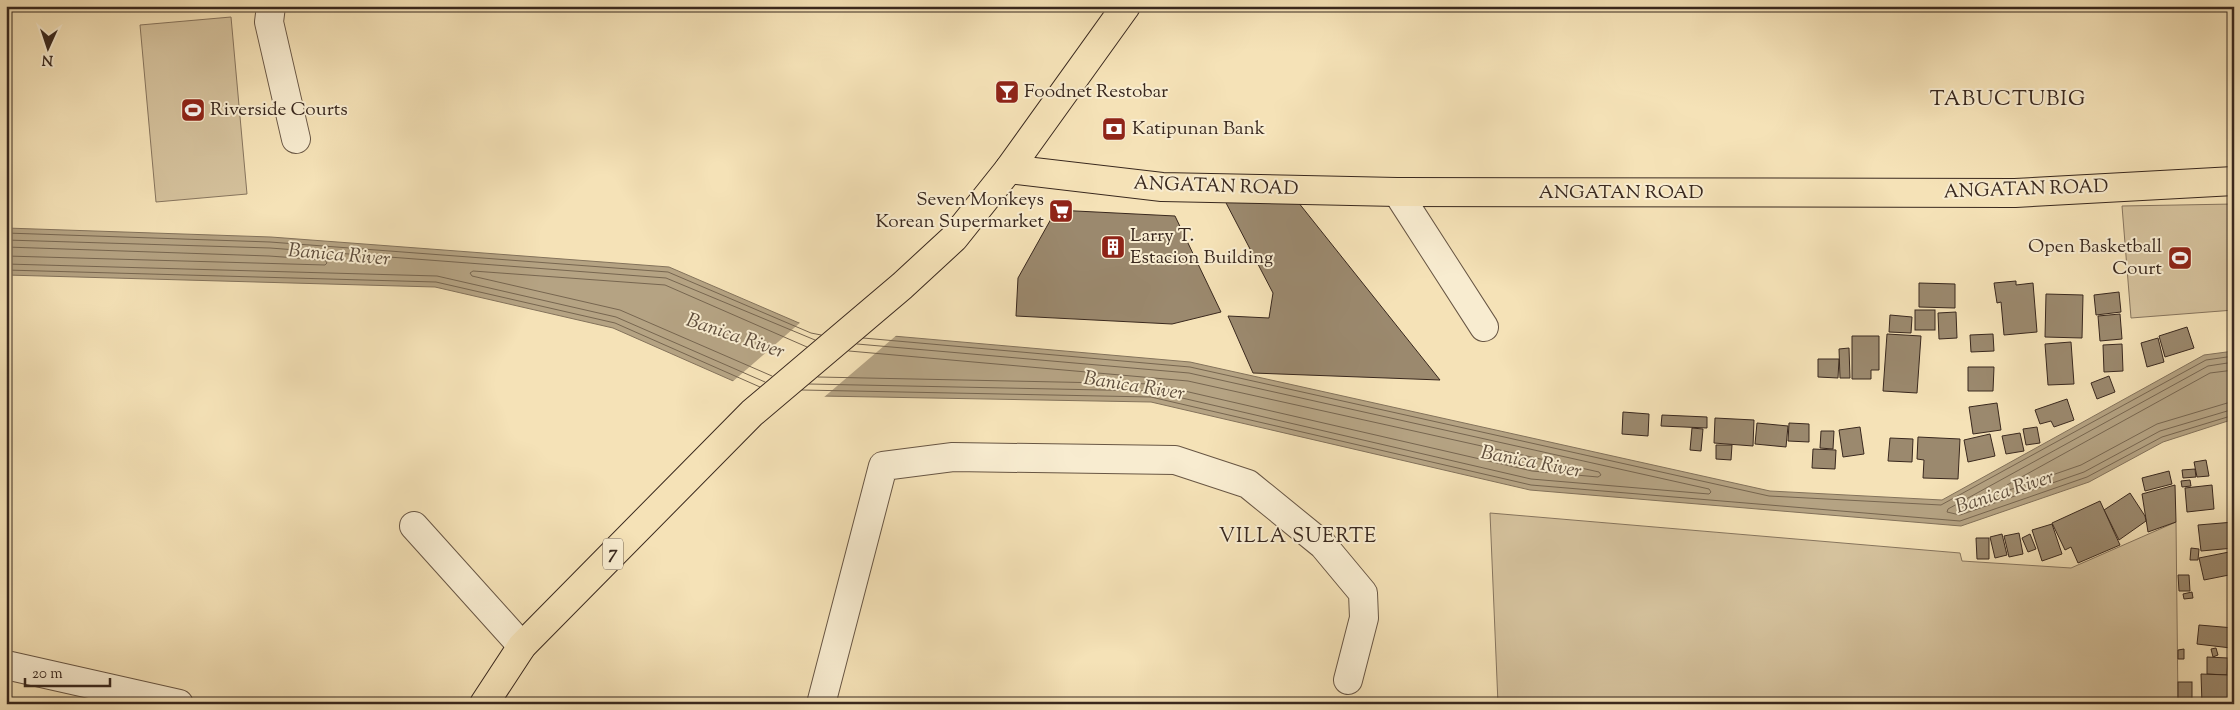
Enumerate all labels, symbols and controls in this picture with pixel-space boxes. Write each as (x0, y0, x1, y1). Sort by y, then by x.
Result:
north arrow (22, 22, 72, 72)
text: N (41, 49, 54, 69)
bar icon: Foodnet Restobar (994, 79, 1020, 105)
place label: Foodnet Restobar (1024, 79, 1168, 106)
district label: TABUCTUBIG (1930, 85, 2086, 115)
sports icon: Riverside Courts (180, 97, 206, 123)
place label: Riverside Courts (210, 97, 348, 124)
bank icon: Katipunan Bank (1101, 116, 1127, 142)
place label: Katipunan Bank (1132, 116, 1266, 143)
street label: ANGATAN ROAD (1133, 171, 1299, 203)
street label: ANGATAN ROAD (1943, 174, 2109, 206)
street label: ANGATAN ROAD (1538, 180, 1704, 207)
place label: Seven Monkeys Korean Supermarket (875, 187, 1044, 236)
supermarket icon: Seven Monkeys Korean Supermarket (1048, 198, 1074, 224)
place label: Larry T. Estacion Building (1130, 223, 1273, 272)
building icon: Larry T. Estacion Building (1100, 234, 1126, 260)
place label: Open Basketball Court (2028, 234, 2162, 283)
water label: Banica River (287, 237, 391, 275)
sports icon: Open Basketball Court (2167, 245, 2193, 271)
water label: Banica River (682, 307, 788, 367)
water label: Banica River (1081, 365, 1187, 409)
water label: Banica River (1478, 439, 1584, 487)
water label: Banica River (1952, 463, 2058, 523)
district label: VILLA SUERTE (1219, 523, 1377, 552)
road number: 7 (603, 538, 623, 570)
scale bar (25, 655, 110, 687)
text: 20 m (32, 664, 63, 685)

